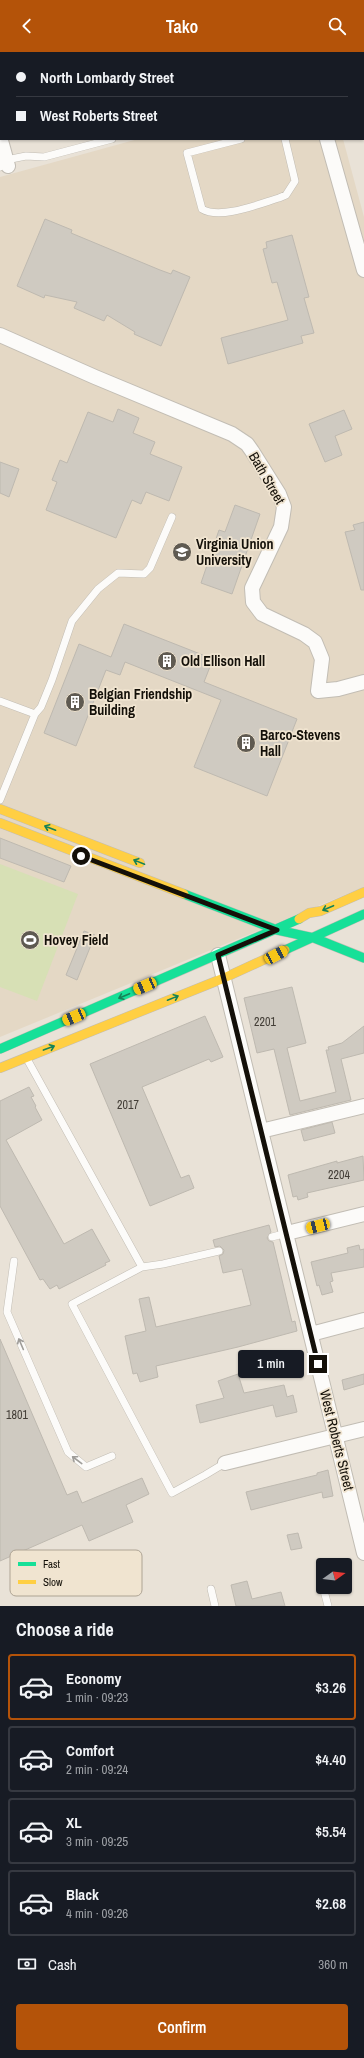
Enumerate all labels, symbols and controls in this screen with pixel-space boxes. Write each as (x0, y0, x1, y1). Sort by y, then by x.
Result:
text: Tako (166, 14, 198, 39)
icon: back (16, 15, 38, 37)
icon: search (326, 15, 348, 37)
text: North Lombardy Street (40, 67, 174, 88)
text: West Roberts Street (40, 105, 157, 126)
street label: Bath Street (245, 449, 289, 507)
place label: Virginia Union University (196, 535, 274, 569)
school or university icon: Virginia Union University (171, 541, 193, 563)
building icon: Old Ellison Hall (156, 650, 178, 672)
place label: Old Ellison Hall (181, 652, 265, 670)
place label: Belgian Friendship Building (89, 685, 192, 719)
building icon: Belgian Friendship Building (64, 691, 86, 713)
place label: Barco-Stevens Hall (260, 726, 340, 760)
building icon: Barco-Stevens Hall (235, 732, 257, 754)
one-way arrow (44, 823, 56, 831)
route start (72, 847, 90, 865)
one-way arrow (133, 858, 145, 866)
one-way arrow (323, 904, 335, 912)
sports icon: Hovey Field (19, 929, 41, 951)
place label: Hovey Field (44, 931, 108, 949)
car (263, 944, 289, 966)
car (132, 976, 158, 996)
one-way arrow (118, 992, 130, 1000)
one-way arrow (167, 994, 179, 1002)
car (61, 1007, 87, 1027)
house number: 2201 (254, 1014, 276, 1030)
one-way arrow (43, 1044, 56, 1051)
house number: 2017 (117, 1097, 139, 1113)
house number: 2204 (328, 1167, 350, 1183)
car (305, 1217, 331, 1235)
one-way arrow (17, 1339, 24, 1351)
callout: 1 min (238, 1350, 304, 1378)
text: 1 min (257, 1355, 285, 1372)
route end (309, 1355, 327, 1373)
street label: West Roberts Street (316, 1388, 358, 1492)
house number: 1801 (6, 1407, 28, 1423)
one-way arrow (72, 1456, 83, 1464)
legend (10, 1550, 142, 1596)
text: Fast (43, 1557, 61, 1571)
north arrow (316, 1558, 352, 1594)
map controls (316, 1558, 352, 1594)
text: Slow (43, 1575, 63, 1589)
text: Choose a ride (16, 1617, 114, 1642)
text: Economy (66, 1668, 121, 1689)
icon: car (18, 1669, 54, 1705)
text: $3.26 (315, 1677, 346, 1698)
text: 1 min · 09:23 (66, 1689, 128, 1706)
text: Comfort (66, 1740, 114, 1761)
icon: car (18, 1741, 54, 1777)
text: $4.40 (315, 1749, 346, 1770)
text: 2 min · 09:24 (66, 1761, 128, 1778)
text: XL (66, 1812, 82, 1833)
icon: car (18, 1813, 54, 1849)
text: $5.54 (315, 1821, 346, 1842)
text: 3 min · 09:25 (66, 1833, 128, 1850)
text: Black (66, 1884, 99, 1905)
icon: car (18, 1885, 54, 1921)
text: $2.68 (315, 1893, 346, 1914)
text: 4 min · 09:26 (66, 1905, 128, 1922)
icon: cash (16, 1953, 38, 1975)
text: Cash (48, 1954, 77, 1975)
text: 360 m (318, 1956, 348, 1973)
button: Confirm (16, 2004, 348, 2050)

